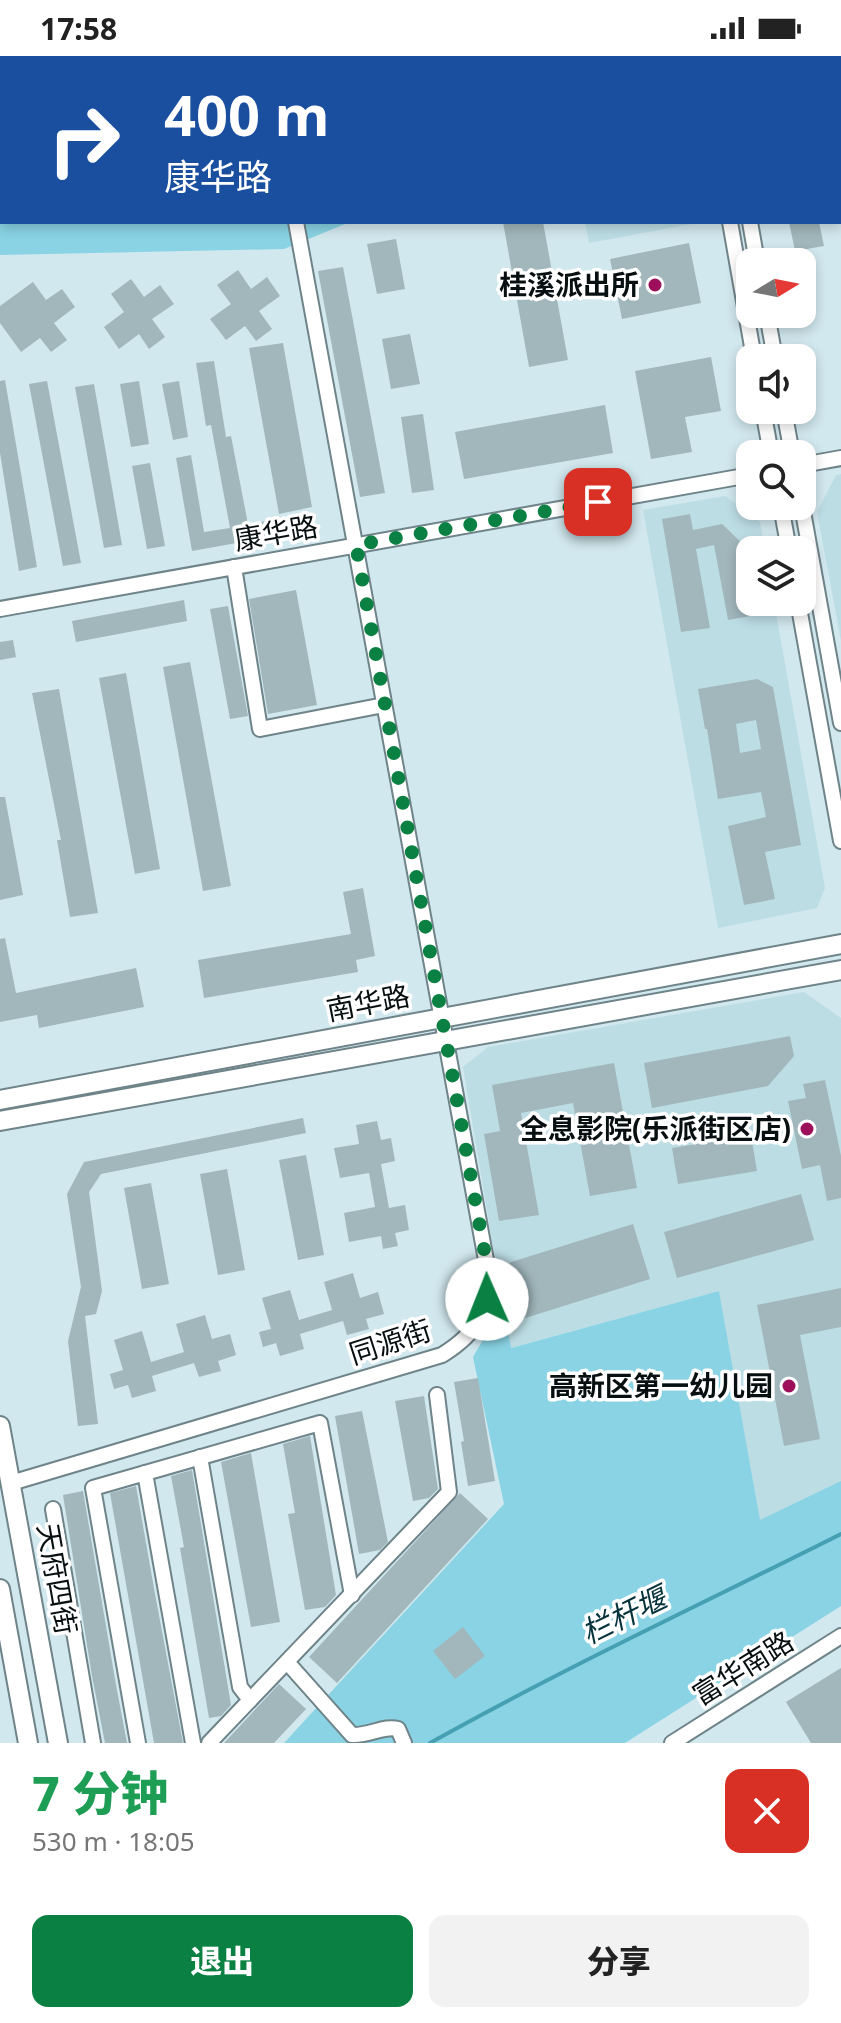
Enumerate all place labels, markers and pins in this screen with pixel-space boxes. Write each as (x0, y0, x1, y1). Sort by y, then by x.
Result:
place label: 桂溪派出所 (499, 265, 639, 303)
marker: 桂溪派出所 (646, 276, 664, 294)
pin (564, 468, 632, 536)
place label: 全息影院(乐派街区店) (520, 1109, 791, 1147)
marker: 全息影院(乐派街区店) (798, 1120, 816, 1138)
place label: 高新区第一幼儿园 (549, 1366, 773, 1404)
marker: 高新区第一幼儿园 (780, 1377, 798, 1395)

